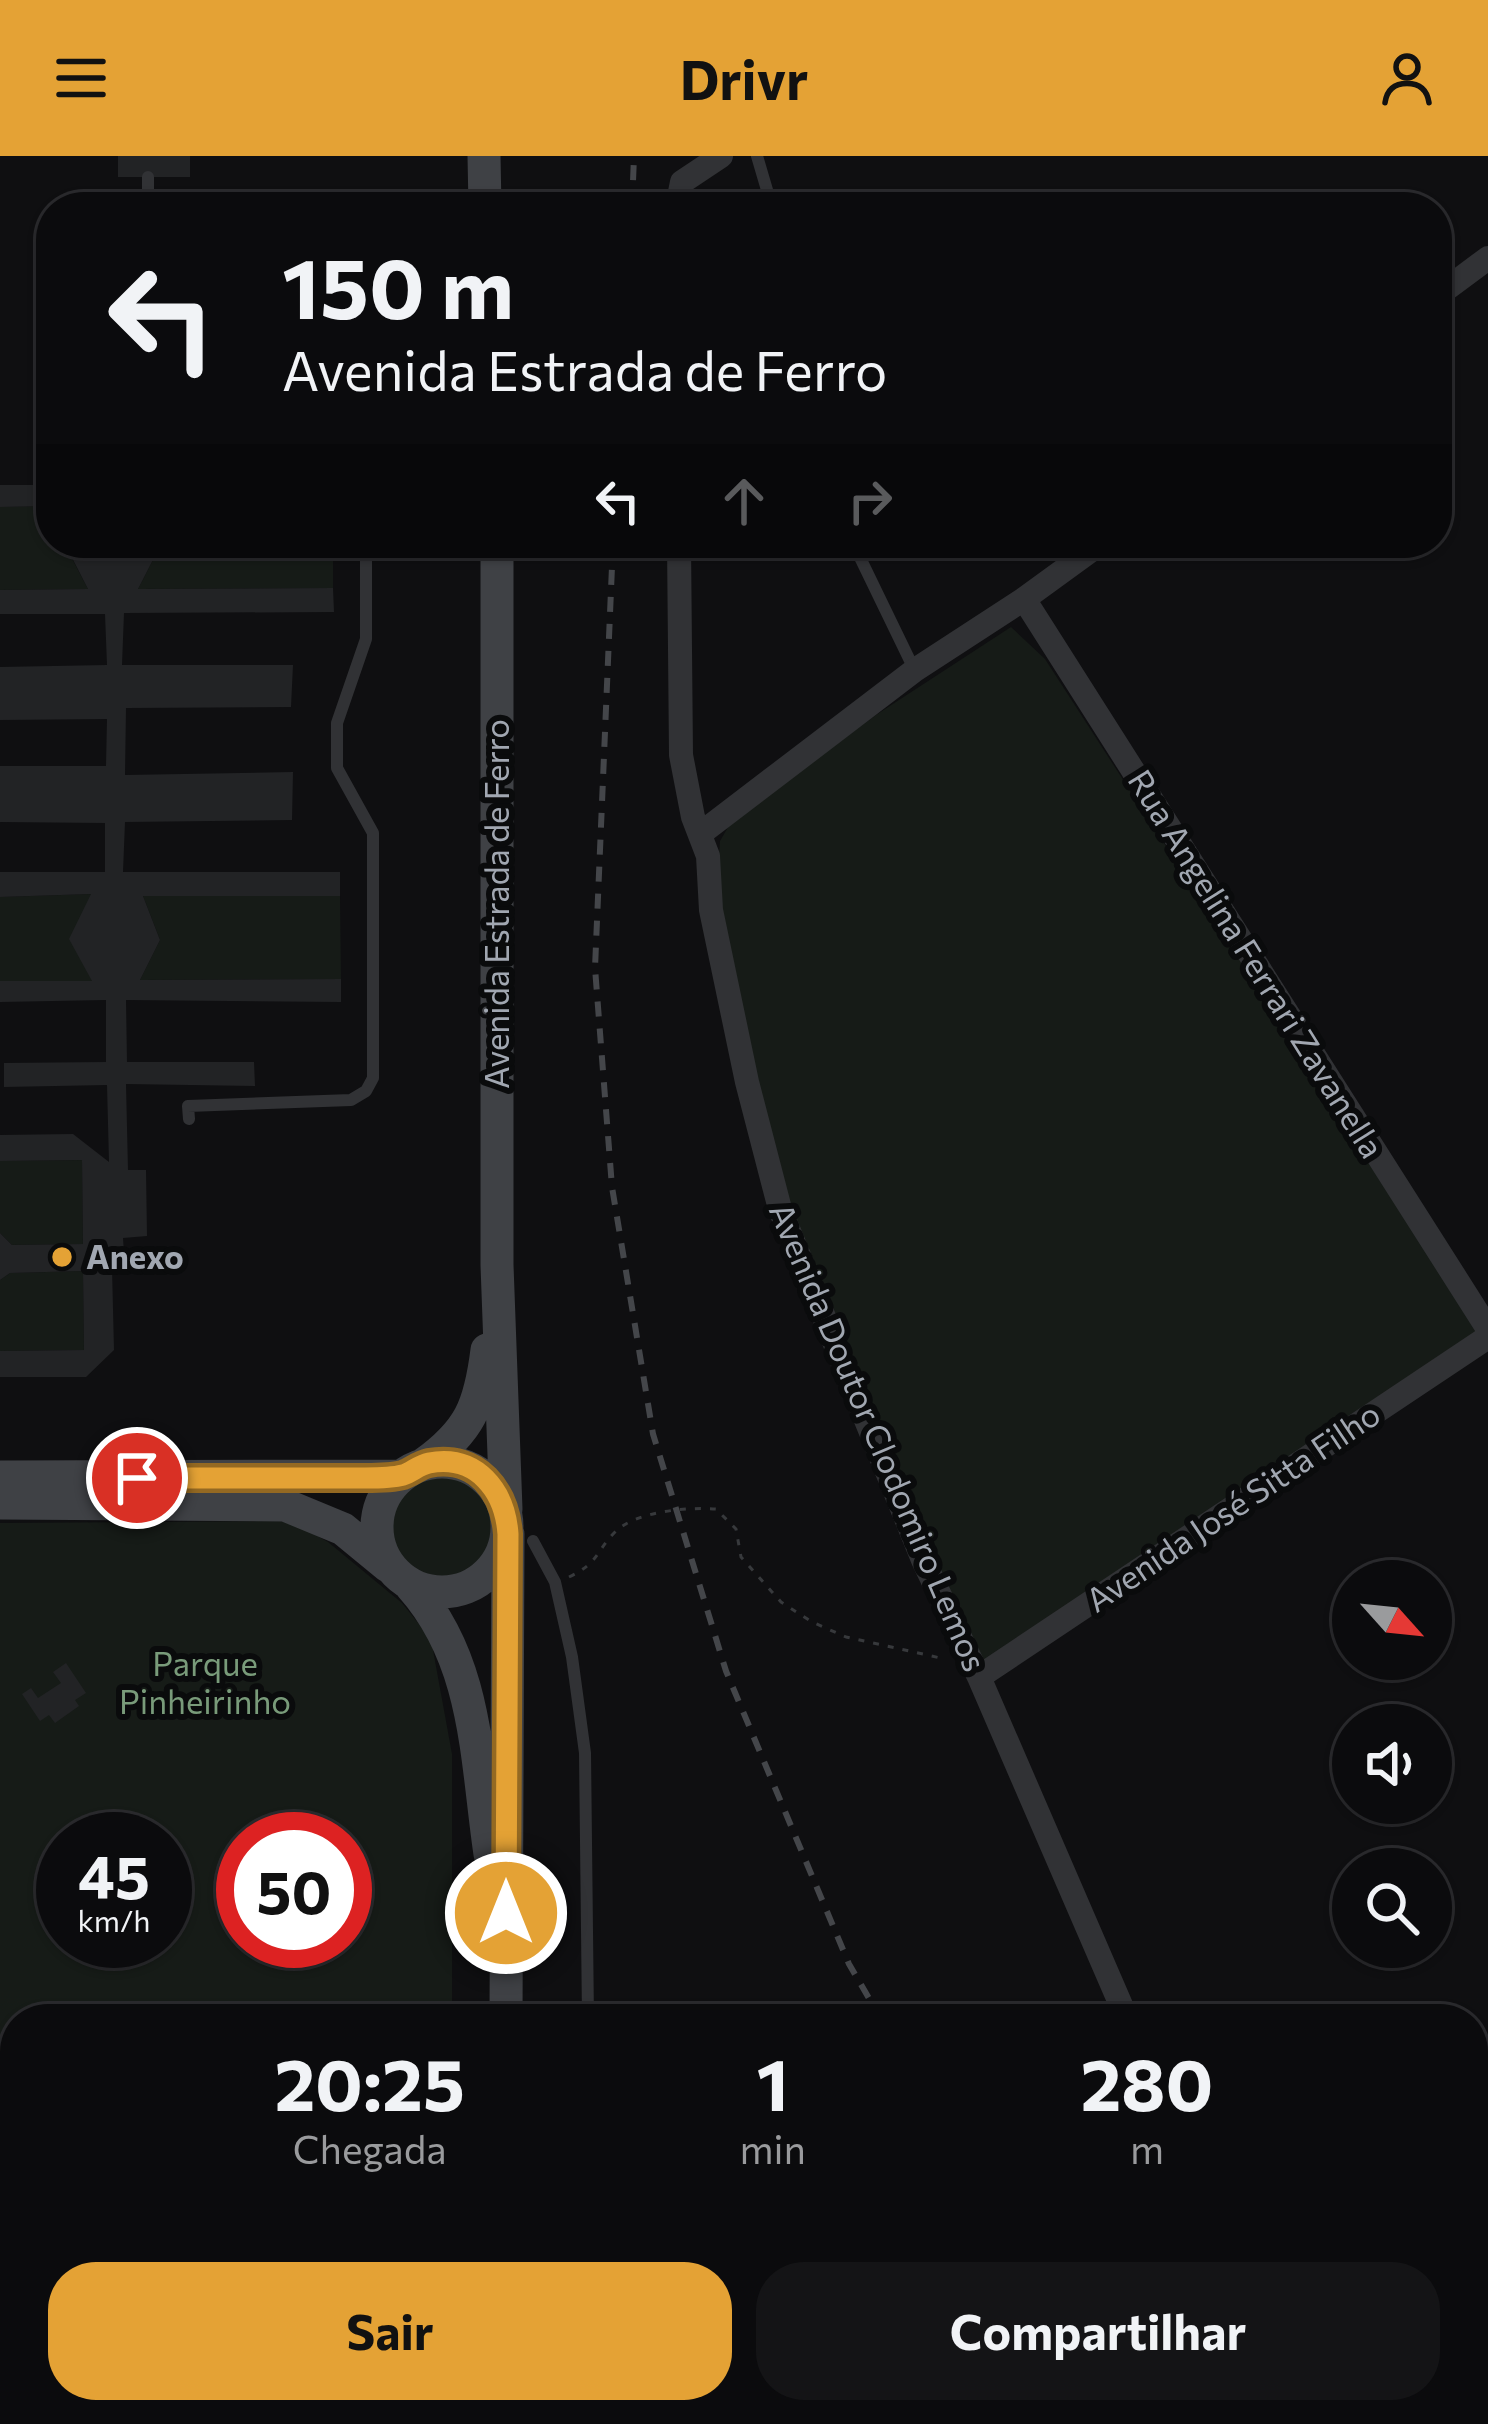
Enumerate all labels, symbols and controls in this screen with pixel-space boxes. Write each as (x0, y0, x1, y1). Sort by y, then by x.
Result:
icon: menu (48, 45, 114, 111)
text: Drivr (680, 45, 808, 111)
icon: person (1374, 45, 1440, 111)
text: 150 m (282, 234, 514, 336)
icon: left (84, 240, 240, 396)
text: Avenida Estrada de Ferro (282, 336, 887, 402)
icon: left (585, 468, 651, 534)
icon: ahead (711, 468, 777, 534)
icon: right (837, 468, 903, 534)
street label: Avenida Estrada de Ferro (475, 719, 516, 1089)
street label: Rua Angelina Ferrari Zavanella (1121, 761, 1394, 1165)
street label: Avenida Doutor Clodomiro Lemos (762, 1196, 997, 1677)
place label: Anexo (86, 1235, 184, 1276)
marker: Anexo (49, 1244, 75, 1270)
street label: Avenida José Sitta Filho (1077, 1392, 1387, 1619)
pin (86, 1427, 188, 1529)
icon: arrive (104, 1445, 170, 1511)
north arrow (1332, 1560, 1452, 1680)
map controls (1332, 1560, 1452, 1968)
park label: Parque Pinheirinho (119, 1642, 291, 1721)
button: sound (1332, 1704, 1452, 1824)
speed limit sign: 50 (216, 1812, 372, 1968)
text: 45 (78, 1838, 150, 1911)
button: search (1332, 1848, 1452, 1968)
position arrow (443, 1850, 569, 1976)
text: km/h (78, 1901, 150, 1938)
text: 20:25 (275, 2038, 465, 2126)
text: 1 (756, 2038, 789, 2126)
text: 280 (1081, 2038, 1213, 2126)
text: Chegada (293, 2124, 447, 2172)
text: min (740, 2124, 806, 2172)
text: m (1130, 2124, 1164, 2172)
button: Sair (48, 2262, 732, 2400)
button: Compartilhar (756, 2262, 1440, 2400)

